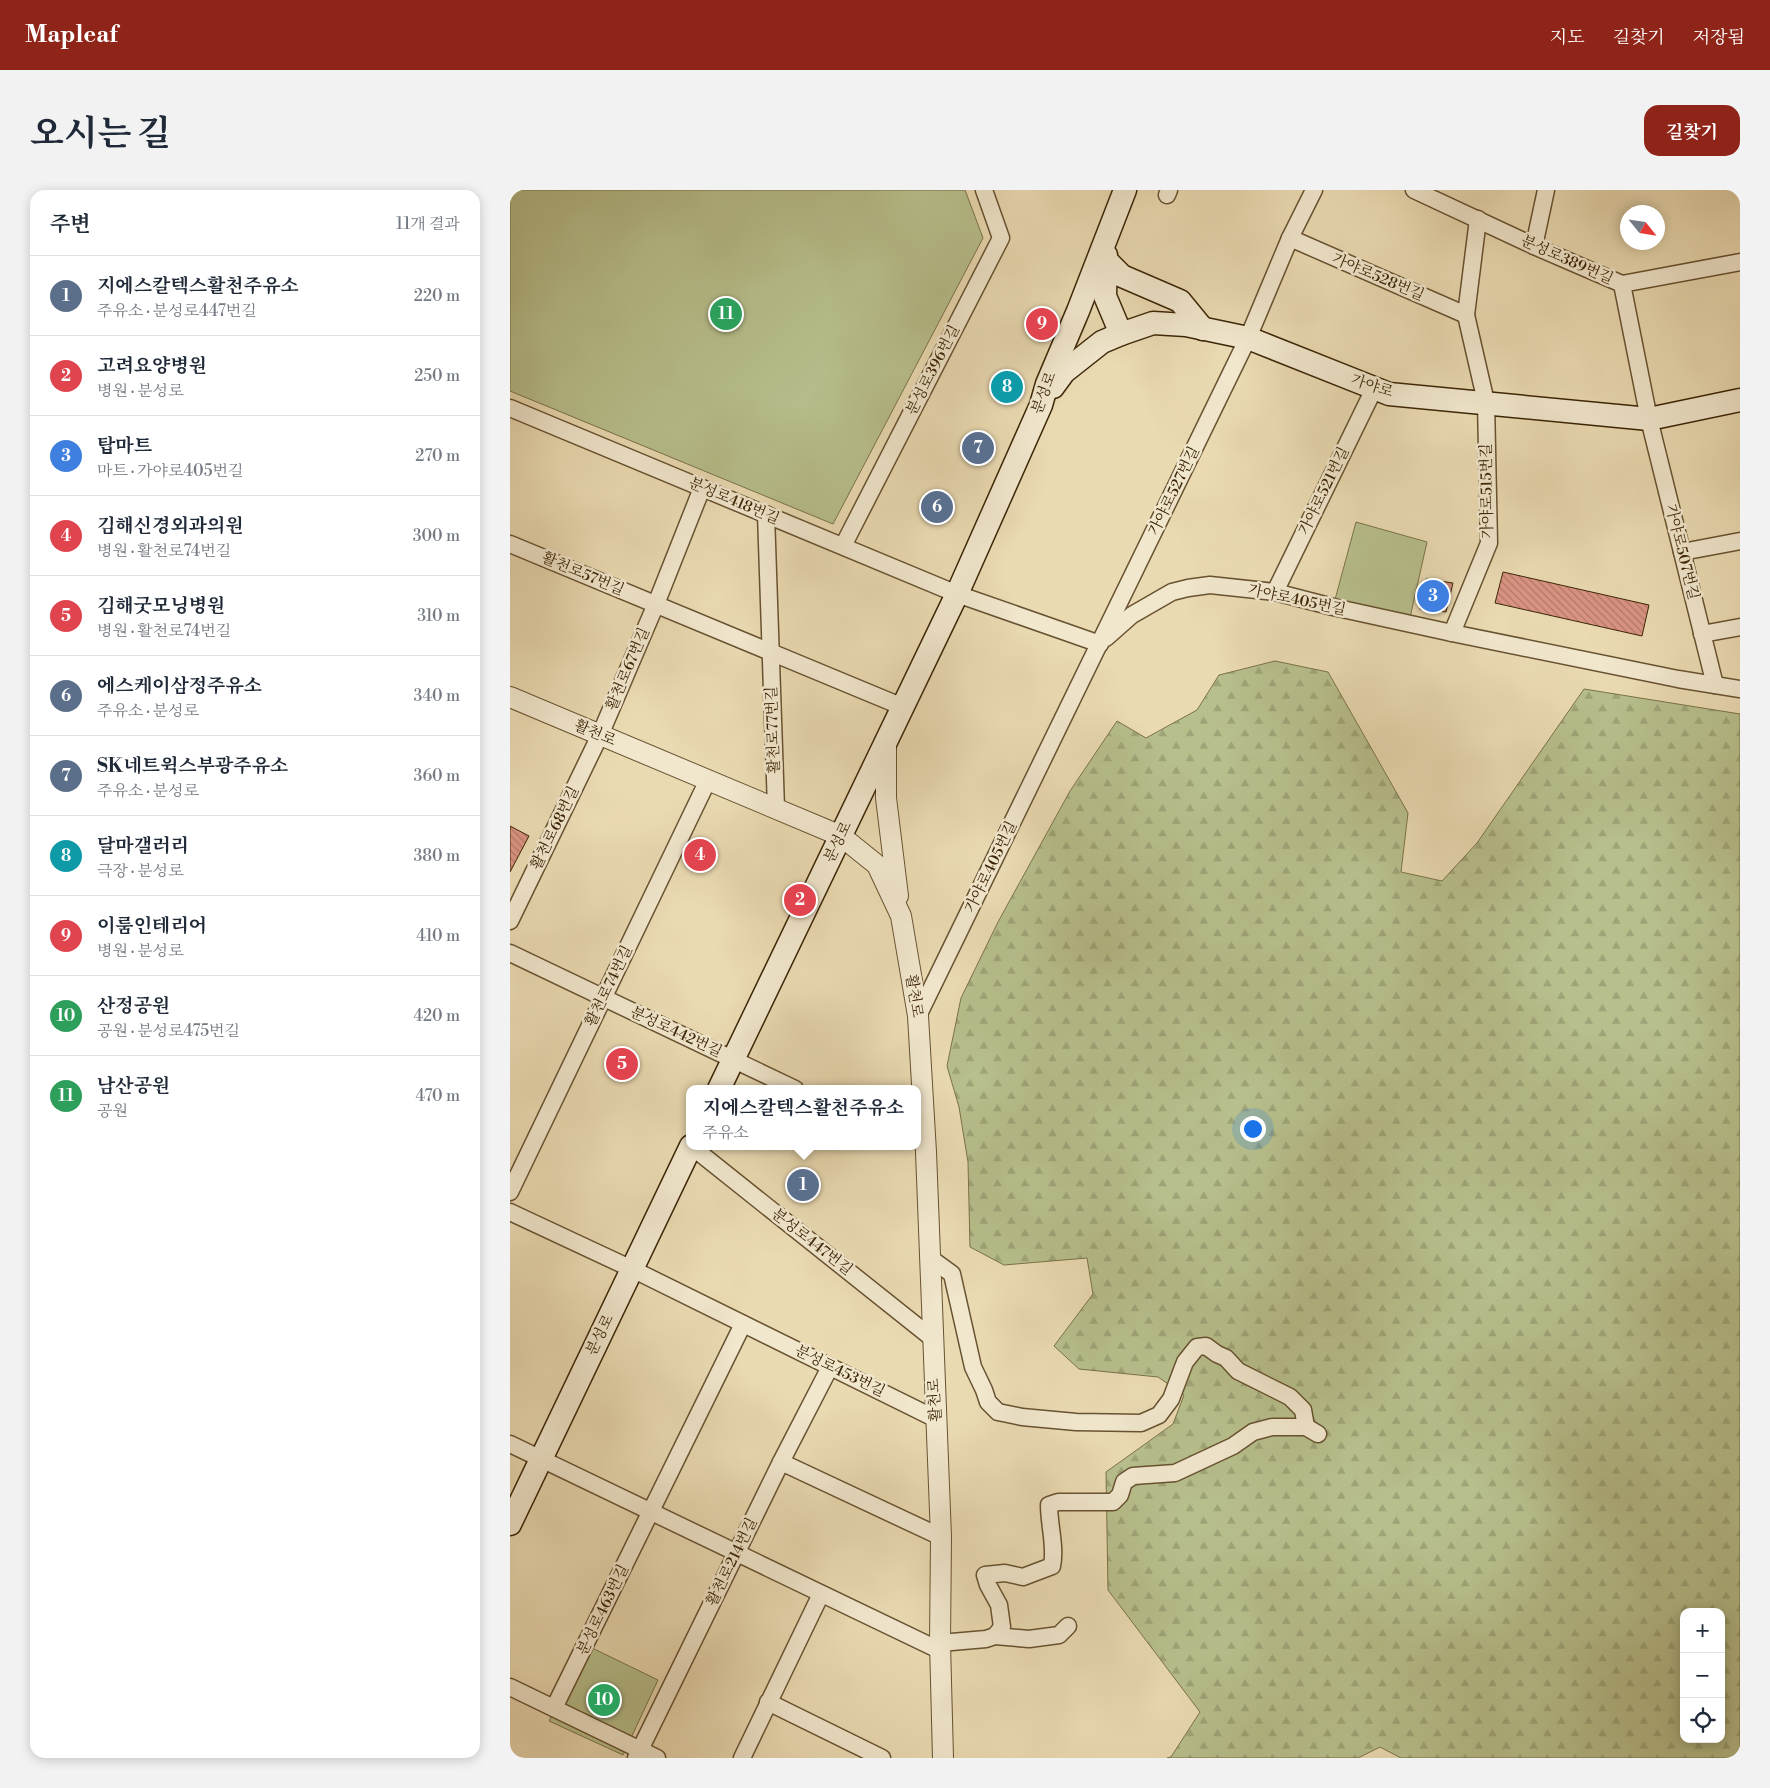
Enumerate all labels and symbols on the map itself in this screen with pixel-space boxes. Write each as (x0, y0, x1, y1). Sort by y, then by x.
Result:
north arrow (1620, 205, 1665, 250)
street label: 분성로389번길 (1518, 231, 1616, 289)
street label: 가야로528번길 (1329, 249, 1427, 305)
pin: 11 (710, 295, 742, 333)
pin: 9 (1026, 305, 1058, 343)
street label: 분성로396번길 (902, 322, 964, 418)
pin: 8 (991, 368, 1023, 406)
street label: 분성로 (1027, 369, 1061, 417)
street label: 가야로 (1348, 370, 1396, 402)
pin: 7 (962, 429, 994, 467)
street label: 가야로527번길 (1144, 443, 1204, 539)
street label: 가야로515번길 (1477, 443, 1497, 539)
street label: 가야로521번길 (1294, 444, 1354, 538)
street label: 분성로418번길 (686, 473, 782, 529)
pin: 6 (921, 488, 953, 526)
street label: 가야로507번길 (1661, 502, 1703, 602)
street label: 활천로57번길 (539, 548, 627, 600)
pin: 3 (1417, 577, 1449, 615)
street label: 가야로405번길 (1246, 580, 1348, 620)
street label: 활천로67번길 (602, 625, 654, 713)
street label: 활천로77번길 (762, 686, 784, 774)
street label: 활천로 (571, 716, 619, 750)
street label: 활천로68번길 (527, 783, 583, 873)
street label: 분성로 (820, 818, 856, 866)
street label: 가야로405번길 (961, 818, 1021, 916)
pin: 4 (684, 836, 716, 874)
pin: 2 (784, 881, 816, 919)
street label: 활천로74번길 (581, 942, 637, 1030)
street label: 활천로 (901, 973, 927, 1019)
street label: 분성로442번길 (627, 1002, 725, 1062)
pin: 5 (606, 1045, 638, 1083)
your location (1240, 1116, 1266, 1142)
pin: 1 (787, 1166, 819, 1204)
street label: 분성로447번길 (768, 1204, 856, 1280)
street label: 분성로 (582, 1311, 618, 1359)
street label: 분성로453번길 (792, 1341, 888, 1401)
street label: 활천로 (924, 1377, 946, 1422)
street label: 활천로214번길 (702, 1515, 762, 1609)
street label: 분성로463번길 (573, 1561, 633, 1659)
pin: 10 (588, 1681, 620, 1719)

